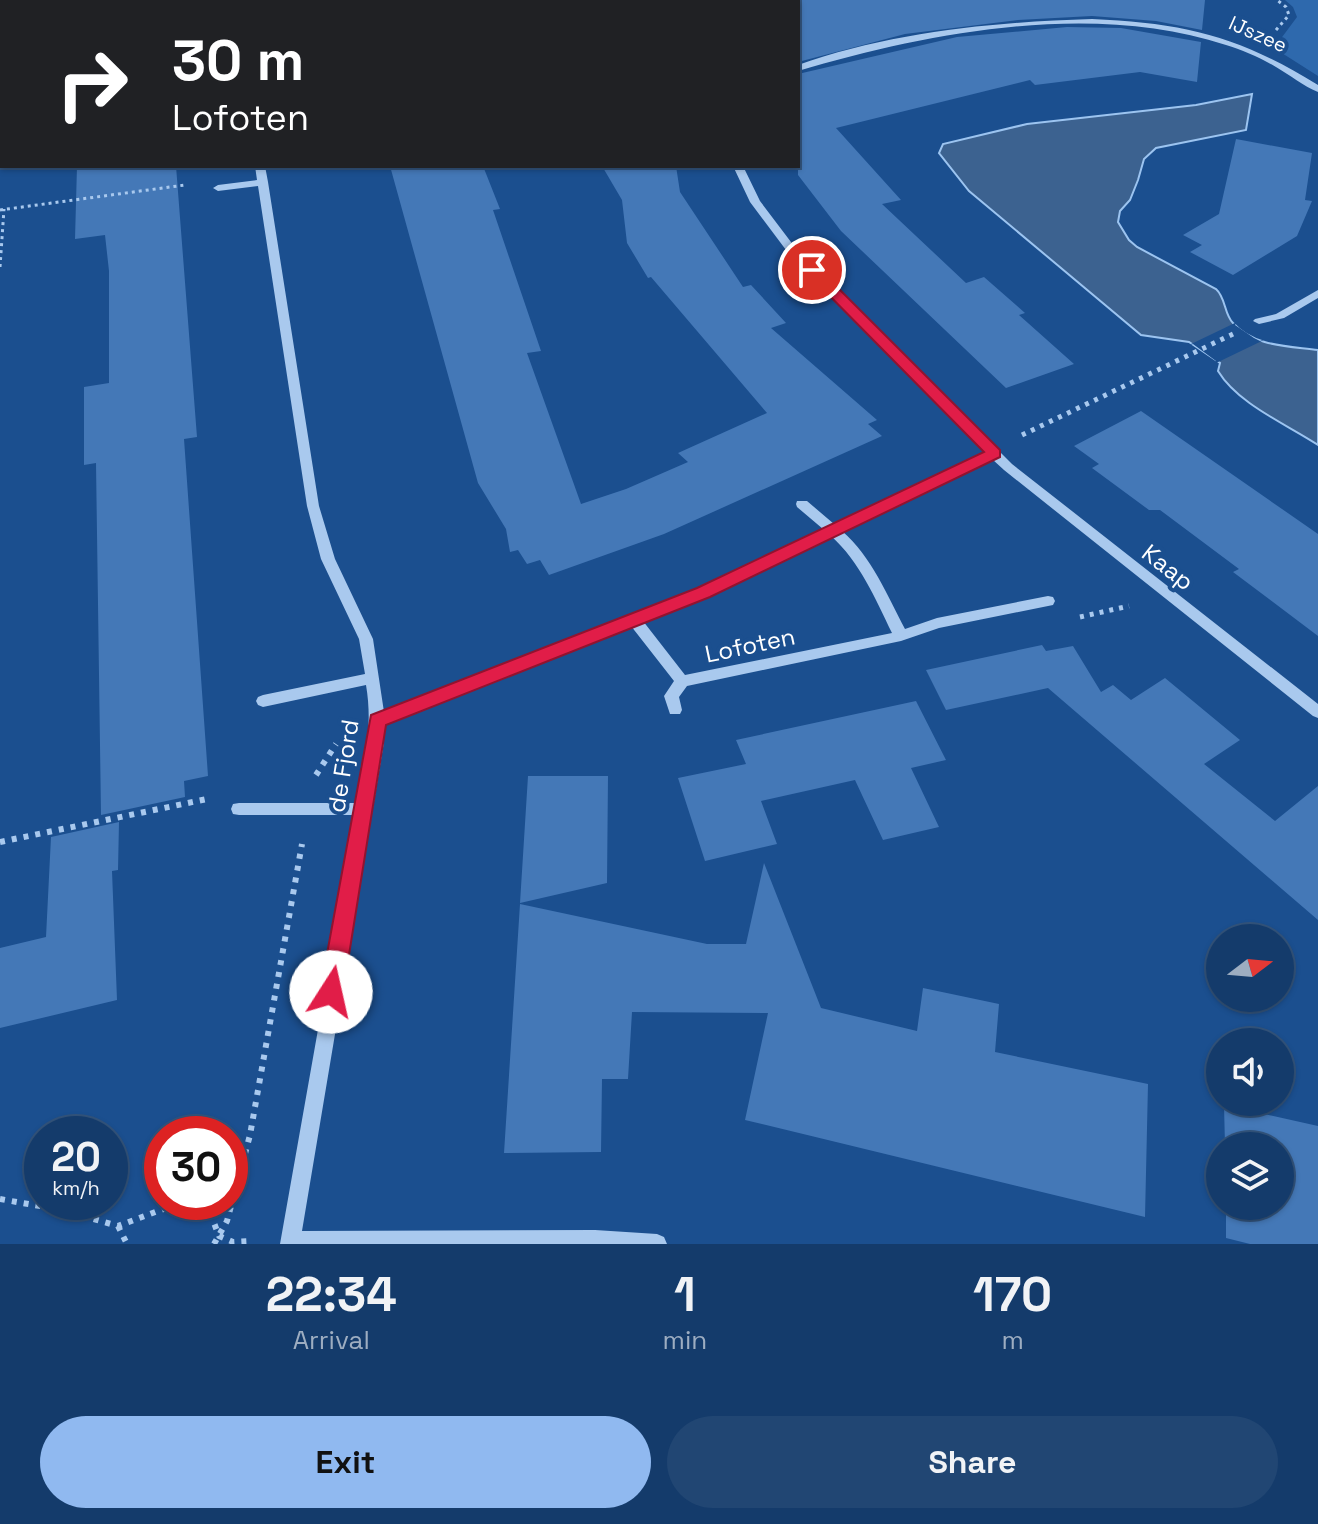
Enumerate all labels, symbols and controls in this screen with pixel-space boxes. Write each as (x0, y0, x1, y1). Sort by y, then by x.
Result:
street label: IJszee (1225, 10, 1291, 58)
text: 30 m (172, 25, 304, 96)
icon: right (40, 32, 144, 136)
text: Lofoten (172, 95, 309, 141)
pin (778, 236, 846, 304)
icon: arrive (790, 248, 834, 292)
street label: Kaap (1136, 537, 1200, 597)
street label: Lofoten (702, 620, 798, 670)
street label: de Fjord (320, 717, 366, 815)
north arrow (1206, 924, 1294, 1012)
map controls (1206, 924, 1294, 1220)
position arrow (289, 950, 373, 1034)
button: sound (1206, 1028, 1294, 1116)
speed limit sign: 30 (144, 1116, 248, 1220)
text: 20 (51, 1132, 101, 1183)
button: layers (1206, 1132, 1294, 1220)
text: km/h (52, 1175, 100, 1201)
text: 22:34 (266, 1264, 397, 1325)
text: 1 (674, 1264, 696, 1325)
text: 170 (973, 1264, 1052, 1325)
text: Arrival (293, 1323, 370, 1357)
text: min (663, 1323, 707, 1357)
text: m (1001, 1323, 1024, 1357)
button: Exit (40, 1416, 651, 1508)
button: Share (667, 1416, 1278, 1508)

